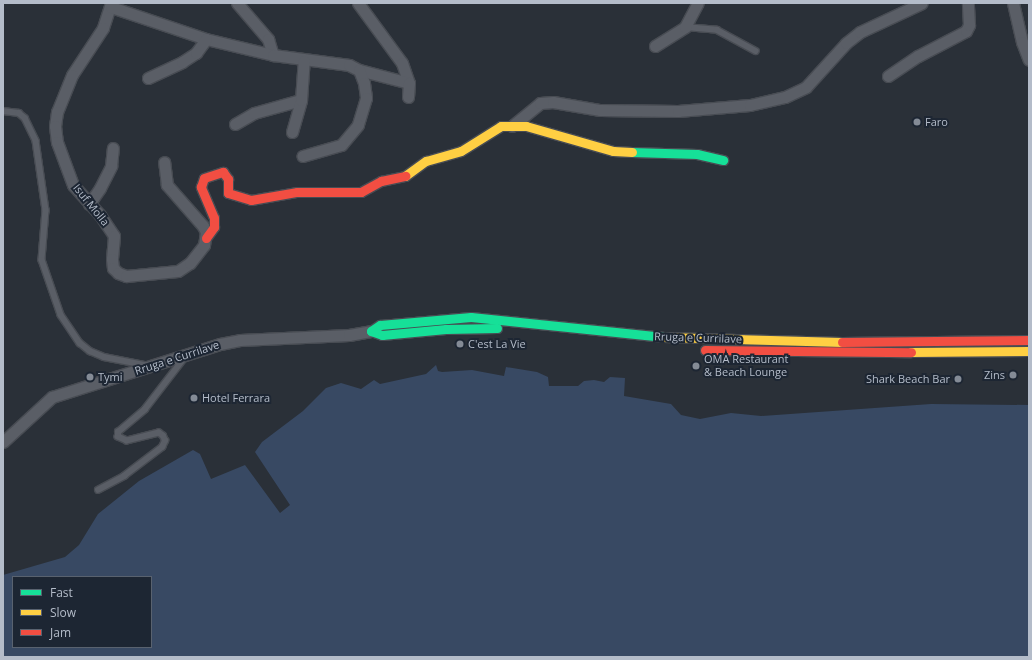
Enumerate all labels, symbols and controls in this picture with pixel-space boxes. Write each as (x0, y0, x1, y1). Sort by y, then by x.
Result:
place label: Faro (925, 115, 948, 129)
marker: Faro (912, 117, 922, 127)
street label: Isuf Molla (70, 181, 112, 229)
street label: Rruga e Currilave (654, 330, 742, 346)
place label: C'est La Vie (468, 337, 526, 351)
street label: Rruga e Currilave (133, 338, 221, 378)
marker: C'est La Vie (455, 339, 465, 349)
place label: OMA Restaurant & Beach Lounge (704, 353, 789, 379)
marker: OMA Restaurant & Beach Lounge (691, 361, 701, 371)
place label: Zins (984, 368, 1005, 382)
place label: Tymi (98, 370, 123, 384)
marker: Zins (1008, 370, 1018, 380)
marker: Tymi (85, 372, 95, 382)
place label: Shark Beach Bar (866, 372, 950, 386)
marker: Shark Beach Bar (953, 374, 963, 384)
place label: Hotel Ferrara (202, 391, 270, 405)
marker: Hotel Ferrara (189, 393, 199, 403)
legend (12, 576, 152, 648)
text: Fast (50, 584, 73, 601)
text: Slow (50, 604, 76, 621)
text: Jam (50, 624, 71, 641)

